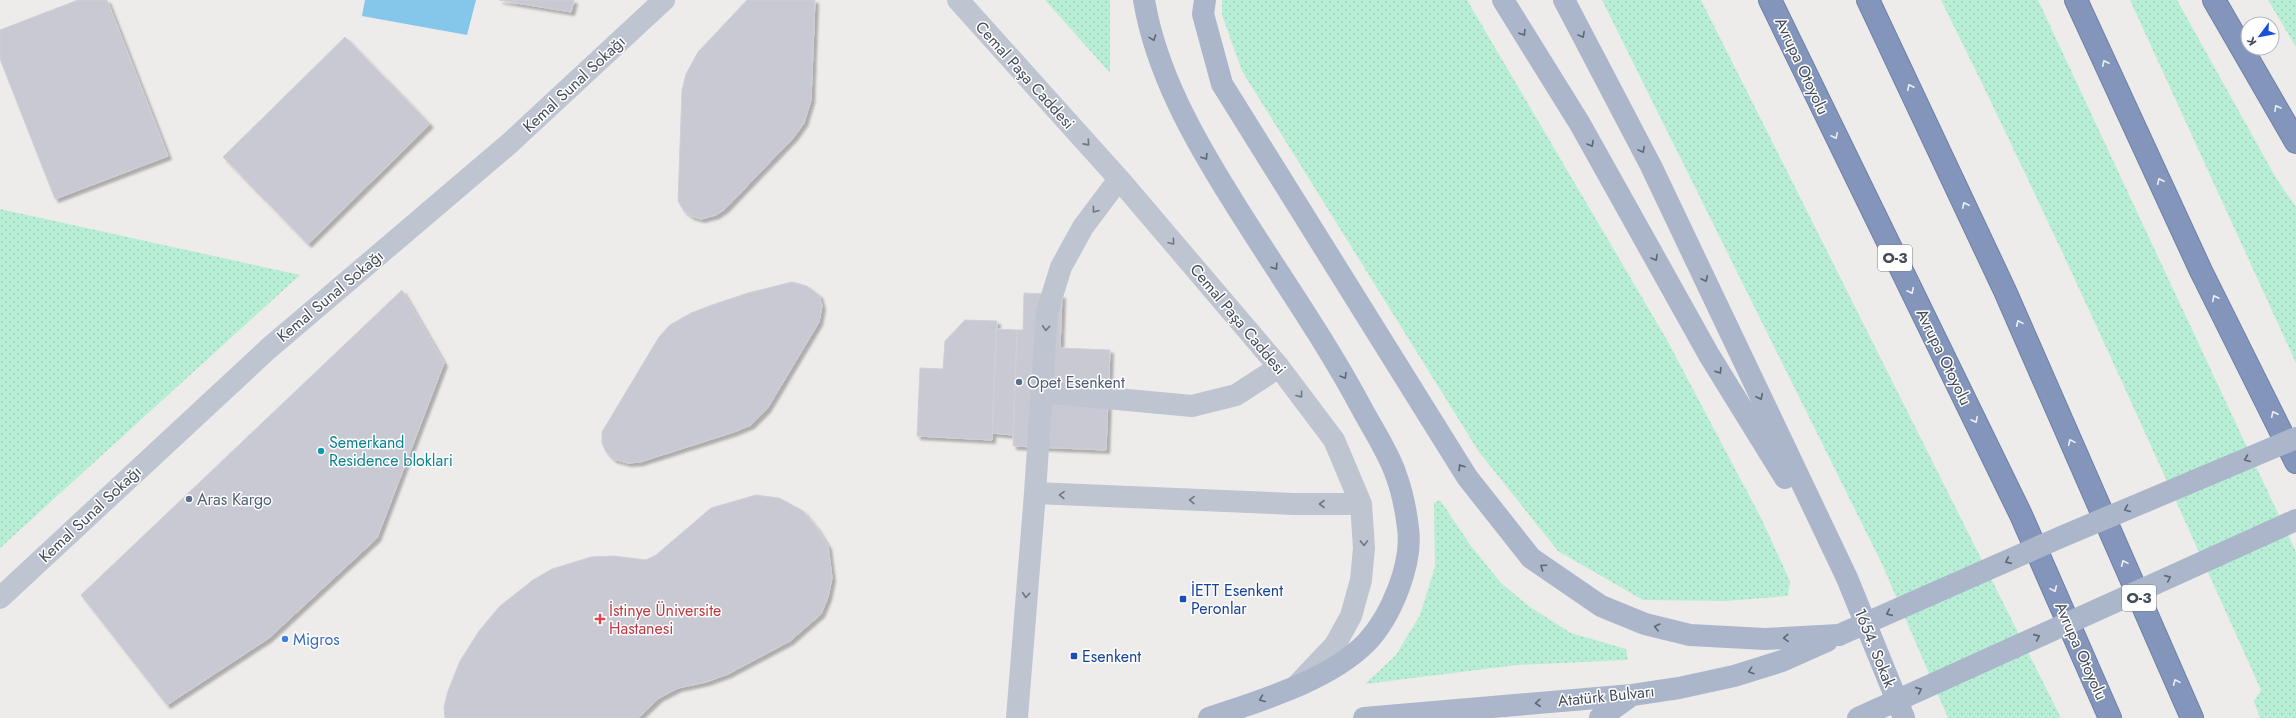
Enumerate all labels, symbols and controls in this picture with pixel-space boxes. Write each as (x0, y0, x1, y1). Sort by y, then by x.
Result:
street label: Avrupa Otoyolu (1769, 14, 1835, 118)
street label: Cemal Paşa Caddesi (970, 16, 1080, 134)
north arrow (2240, 16, 2280, 56)
one-way arrow (1519, 29, 1526, 36)
street label: Kemal Sunal Sokağı (518, 30, 630, 138)
one-way arrow (1577, 30, 1584, 38)
one-way arrow (1149, 34, 1157, 41)
text: K (2243, 34, 2260, 49)
one-way arrow (2102, 59, 2110, 67)
one-way arrow (1907, 84, 1915, 92)
one-way arrow (2274, 105, 2281, 112)
one-way arrow (1830, 132, 1838, 140)
one-way arrow (1082, 139, 1089, 146)
one-way arrow (1586, 140, 1593, 147)
one-way arrow (1637, 145, 1645, 153)
one-way arrow (1200, 153, 1208, 160)
one-way arrow (2157, 177, 2165, 185)
one-way arrow (1962, 202, 1970, 209)
one-way arrow (1093, 205, 1100, 212)
one-way arrow (1168, 237, 1175, 244)
street label: Kemal Sunal Sokağı (272, 245, 388, 347)
road number: O-3 (1878, 245, 1912, 271)
one-way arrow (1650, 254, 1657, 261)
street label: Cemal Paşa Caddesi (1185, 259, 1291, 379)
one-way arrow (1270, 263, 1277, 270)
one-way arrow (1700, 275, 1708, 283)
one-way arrow (1906, 286, 1914, 294)
one-way arrow (2212, 295, 2220, 302)
street label: Avrupa Otoyolu (1911, 305, 1977, 409)
one-way arrow (2016, 320, 2024, 328)
one-way arrow (1041, 325, 1050, 331)
one-way arrow (1714, 367, 1722, 374)
place label: Opet Esenkent (1027, 371, 1125, 394)
one-way arrow (1340, 372, 1347, 379)
marker: Opet Esenkent (1014, 377, 1024, 387)
one-way arrow (1296, 391, 1303, 398)
one-way arrow (1755, 393, 1763, 400)
one-way arrow (2271, 411, 2279, 419)
one-way arrow (1970, 416, 1977, 423)
place label: Semerkand Residence bloklari (329, 431, 453, 472)
one-way arrow (2068, 439, 2076, 446)
marker: Semerkand Residence bloklari (316, 446, 326, 456)
one-way arrow (2244, 454, 2252, 462)
street label: Kemal Sunal Sokağı (34, 460, 146, 568)
one-way arrow (1458, 464, 1466, 471)
place label: Aras Kargo (197, 488, 272, 511)
one-way arrow (1059, 490, 1065, 499)
marker: Aras Kargo (184, 494, 194, 504)
one-way arrow (1189, 496, 1195, 504)
one-way arrow (1319, 500, 1325, 508)
one-way arrow (2124, 505, 2131, 513)
one-way arrow (1359, 540, 1368, 546)
one-way arrow (2005, 556, 2012, 564)
one-way arrow (2121, 560, 2129, 568)
one-way arrow (1541, 565, 1548, 572)
one-way arrow (2164, 575, 2172, 583)
place label: İETT Esenkent Peronlar (1191, 579, 1283, 620)
one-way arrow (2049, 584, 2057, 592)
road number: O-3 (2122, 585, 2156, 611)
one-way arrow (1022, 592, 1031, 598)
marker: İETT Esenkent Peronlar (1178, 594, 1188, 604)
street label: Avrupa Otoyolu (2049, 598, 2113, 704)
place label: İstinye Üniversite Hastanesi (609, 599, 721, 640)
street label: 1654. Sokak (1849, 605, 1902, 692)
one-way arrow (1886, 609, 1893, 617)
marker: İstinye Üniversite Hastanesi (594, 613, 606, 625)
one-way arrow (1654, 623, 1661, 631)
place label: Migros (293, 628, 340, 651)
marker: Migros (280, 634, 290, 644)
one-way arrow (1783, 634, 1789, 642)
one-way arrow (2033, 634, 2041, 642)
place label: Esenkent (1082, 645, 1141, 668)
marker: Esenkent (1069, 651, 1079, 661)
one-way arrow (1748, 666, 1755, 675)
street label: Atatürk Bulvarı (1557, 679, 1655, 713)
one-way arrow (2173, 679, 2181, 686)
one-way arrow (1915, 687, 1922, 695)
one-way arrow (1258, 694, 1266, 702)
one-way arrow (1535, 698, 1541, 707)

